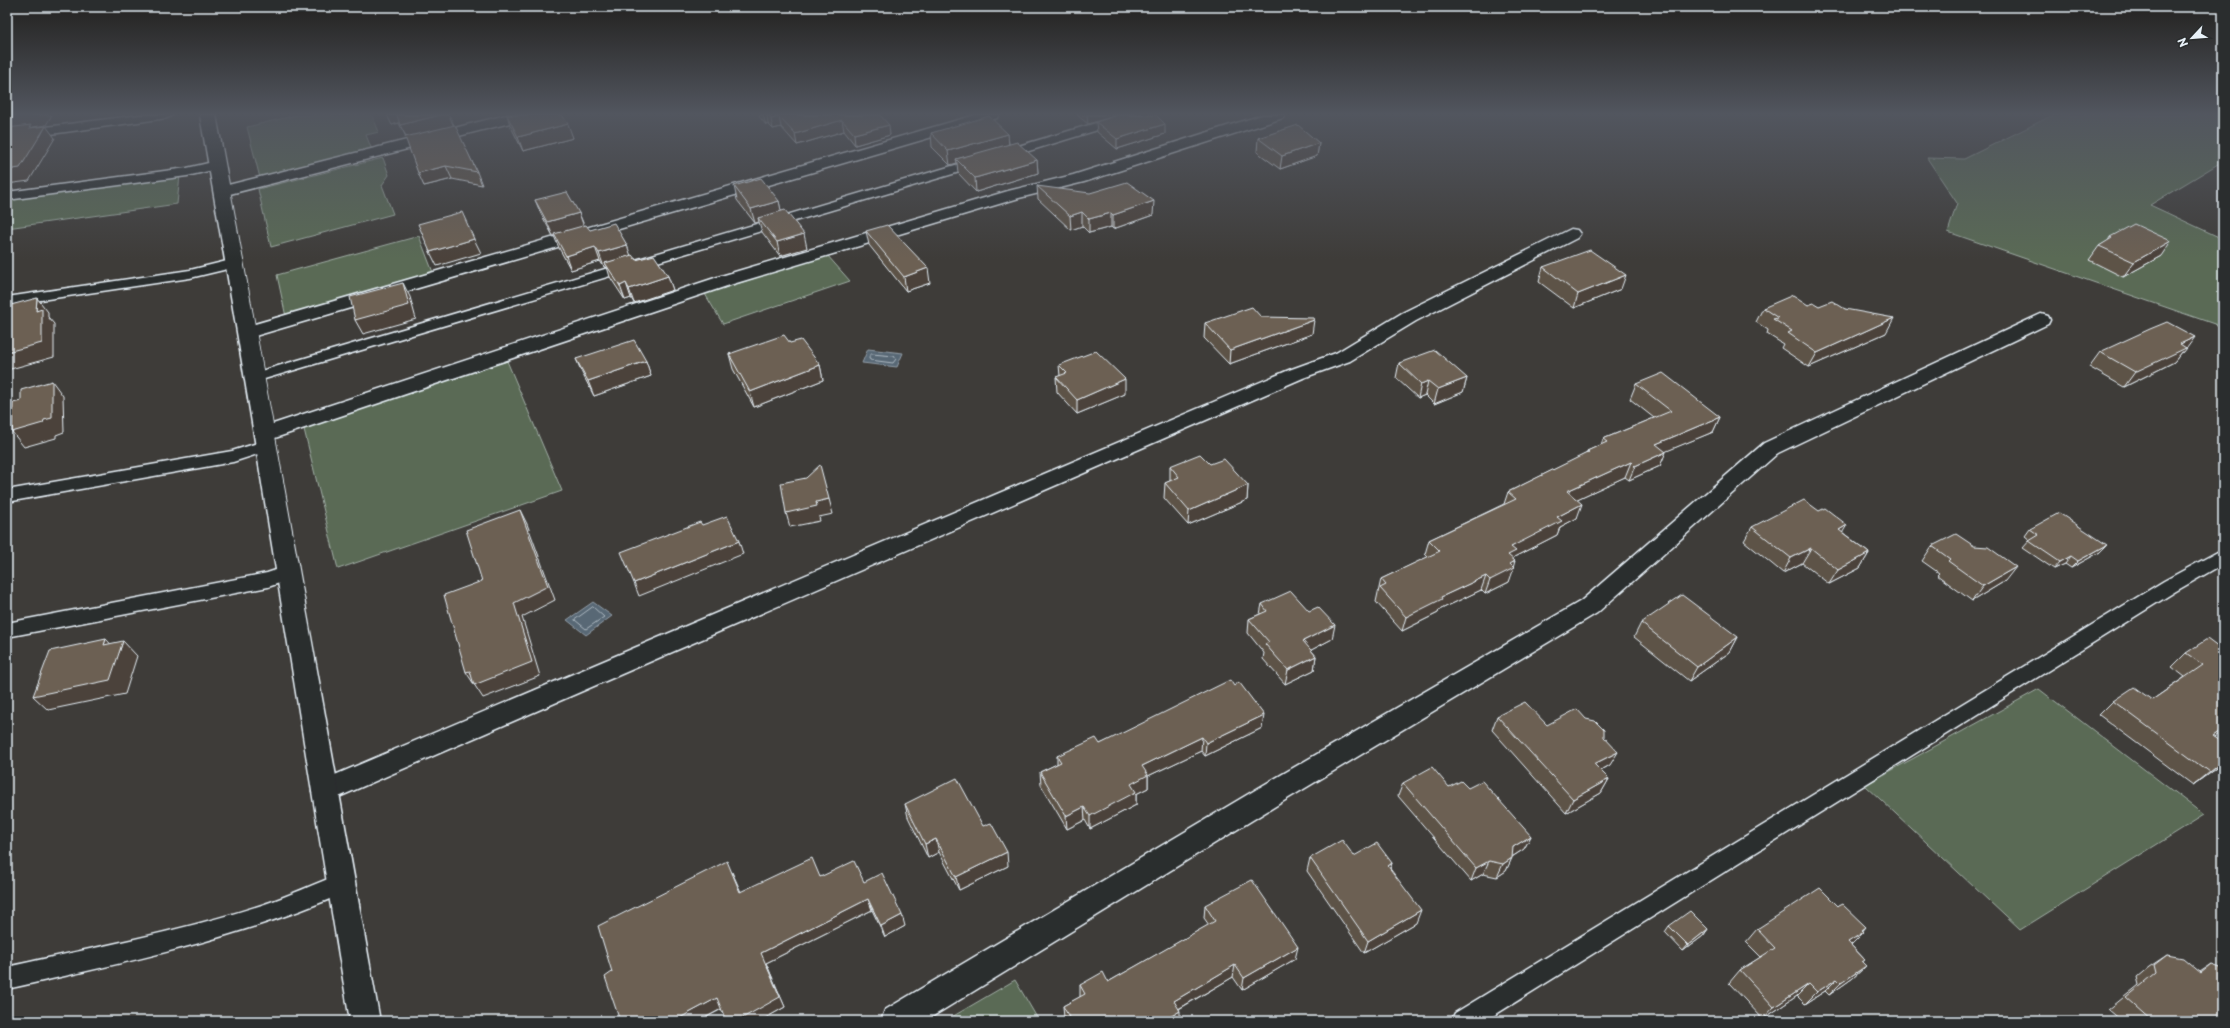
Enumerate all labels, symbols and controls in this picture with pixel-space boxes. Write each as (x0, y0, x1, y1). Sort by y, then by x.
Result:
north arrow (2172, 18, 2212, 58)
text: N (2173, 35, 2192, 50)

